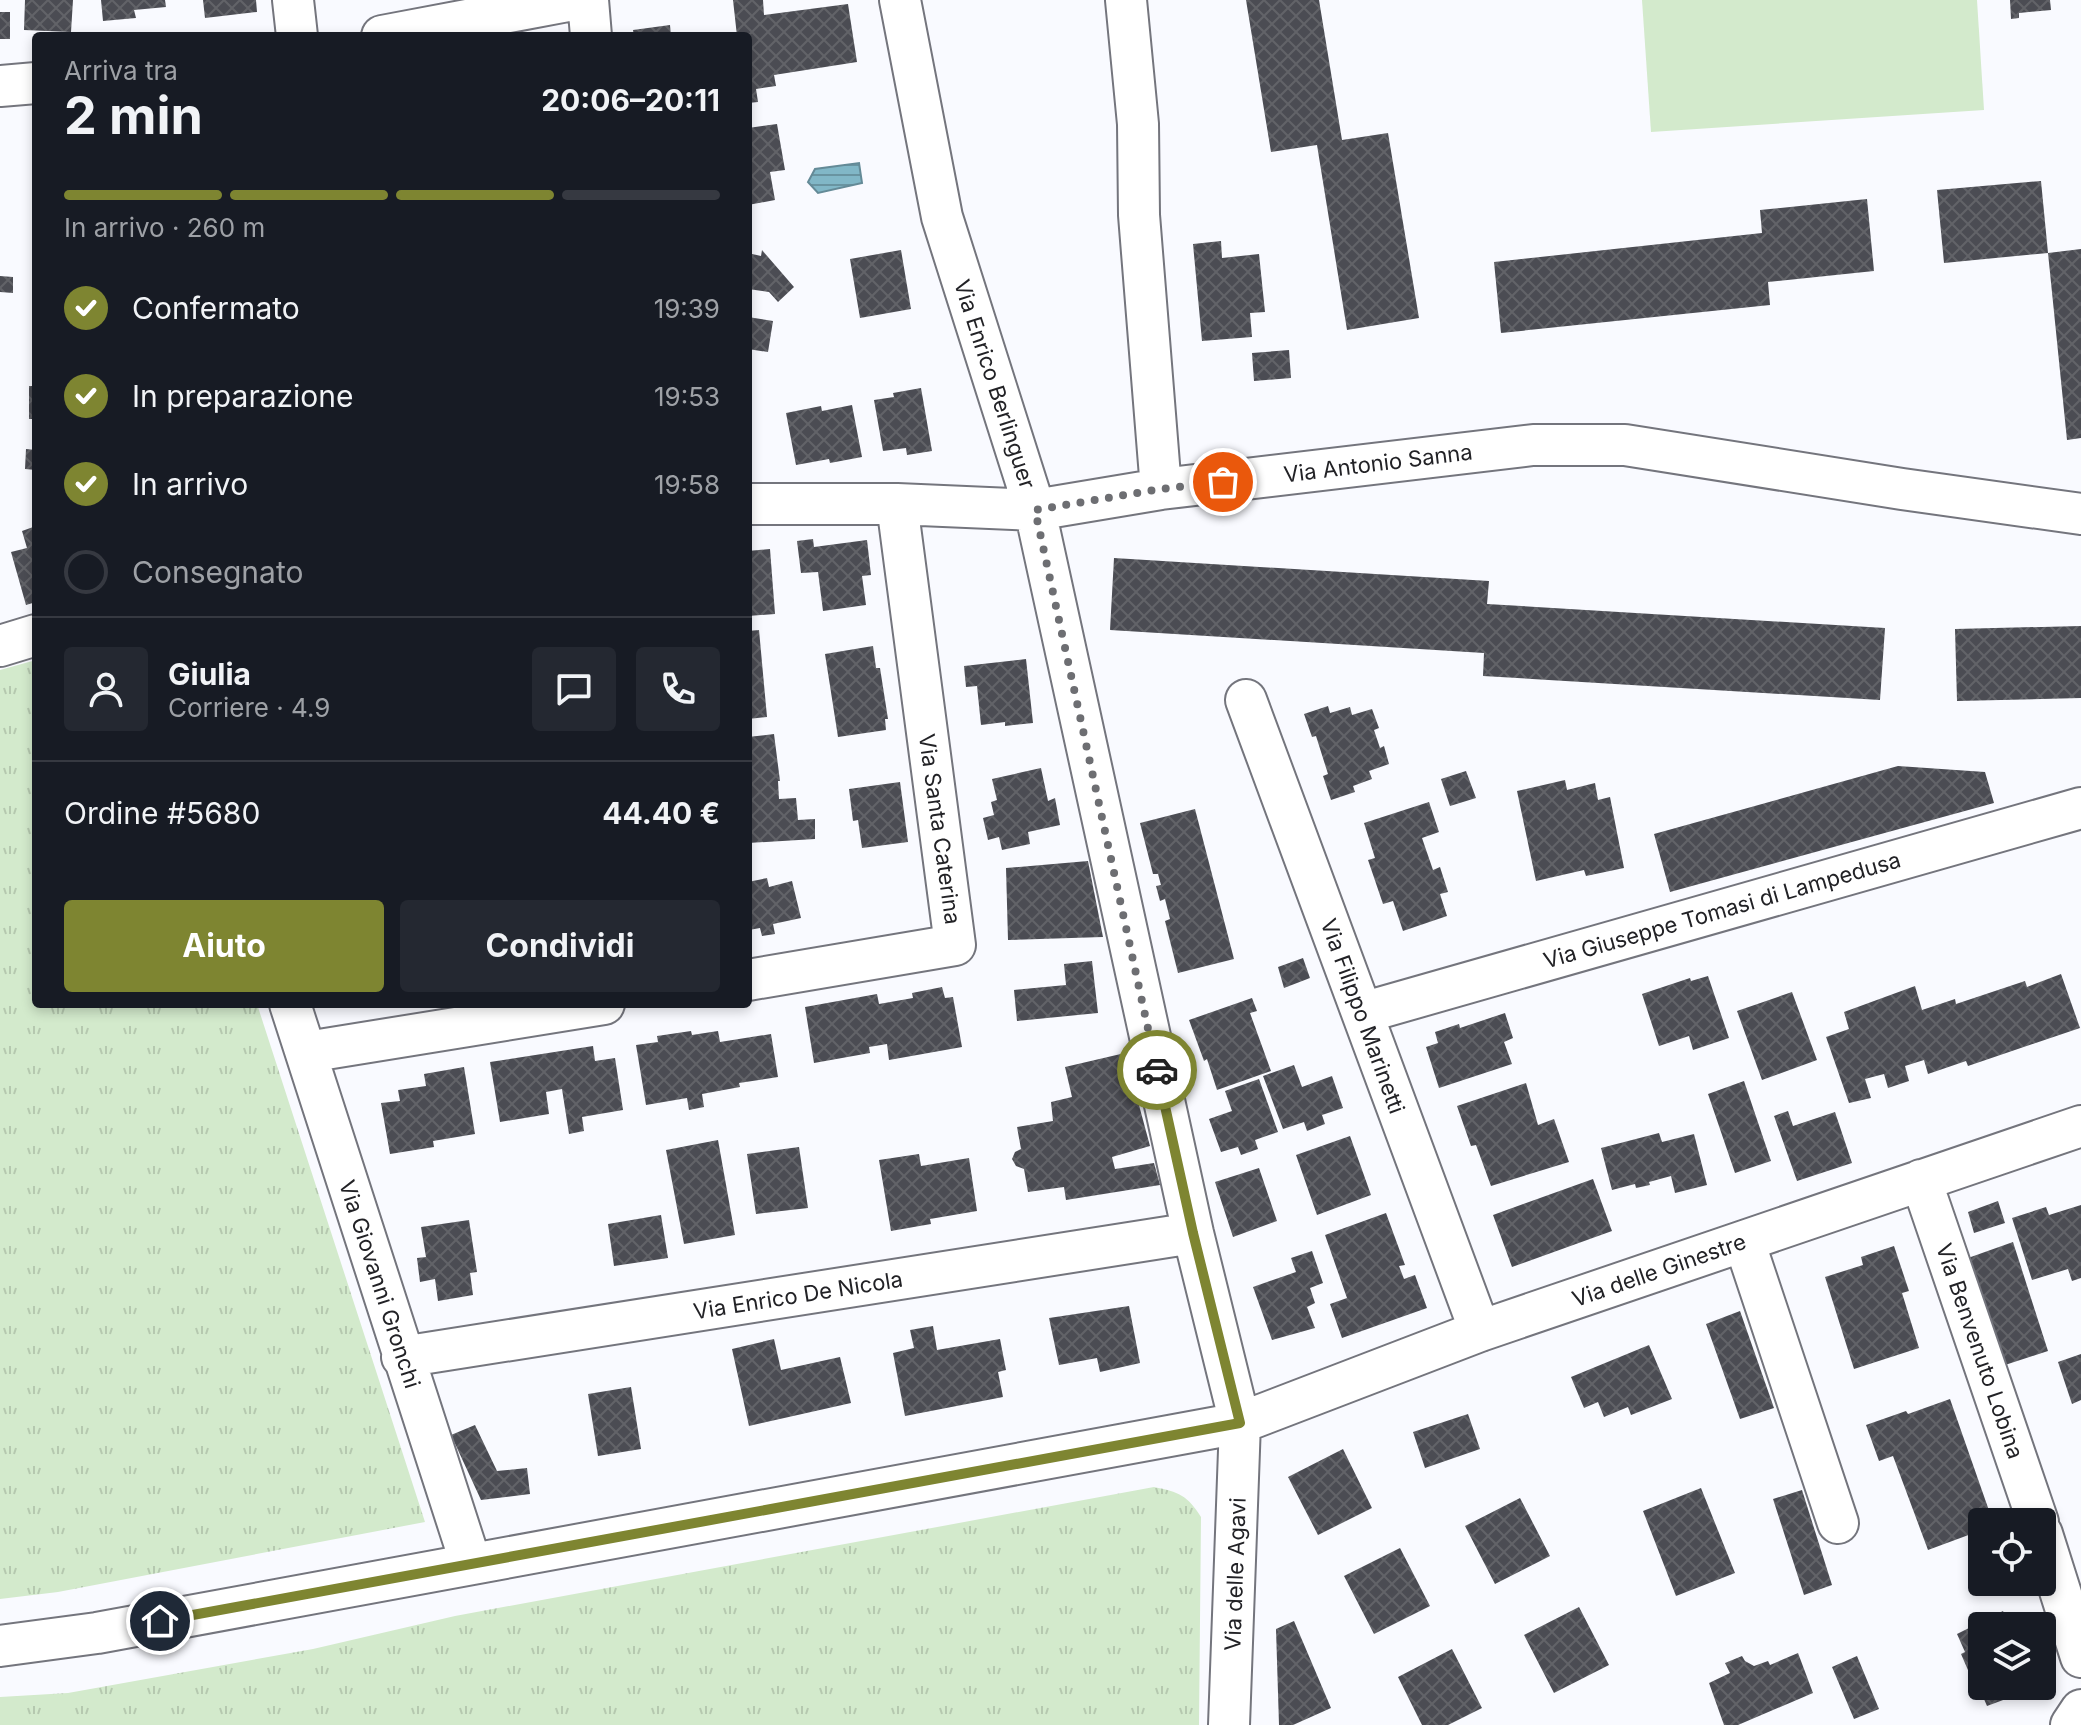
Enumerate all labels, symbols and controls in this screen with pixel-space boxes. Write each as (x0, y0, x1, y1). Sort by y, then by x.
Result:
text: Arriva tra (64, 55, 178, 86)
text: 20:06–20:11 (541, 82, 720, 118)
text: 2 min (64, 84, 203, 147)
text: In arrivo · 260 m (64, 212, 265, 243)
street label: Via Enrico Berlinguer (949, 276, 1041, 492)
icon: check (64, 286, 108, 330)
text: Confermato (132, 290, 300, 326)
text: 19:39 (654, 293, 720, 324)
icon: check (64, 374, 108, 418)
text: In preparazione (132, 378, 354, 414)
text: 19:53 (654, 381, 720, 412)
street label: Via Antonio Sanna (1282, 439, 1474, 487)
pin (1189, 448, 1257, 516)
icon: bag (1201, 460, 1245, 504)
icon: check (64, 462, 108, 506)
text: In arrivo (132, 466, 248, 502)
text: 19:58 (654, 469, 720, 500)
text: Consegnato (132, 554, 303, 590)
button: person (64, 647, 148, 731)
button: chat (532, 647, 616, 731)
button: phone (636, 647, 720, 731)
text: Giulia (168, 656, 251, 692)
text: Corriere · 4.9 (168, 692, 330, 723)
street label: Via Santa Caterina (914, 732, 966, 926)
text: Ordine #5680 (64, 795, 260, 831)
text: 44.40 € (602, 795, 720, 831)
street label: Via Giuseppe Tomasi di Lampedusa (1540, 846, 1904, 974)
button: Aiuto (64, 900, 384, 992)
button: Condividi (400, 900, 720, 992)
street label: Via Filippo Marinetti (1316, 915, 1410, 1117)
courier (1117, 1030, 1197, 1110)
icon: car (1135, 1048, 1179, 1092)
street label: Via Giovanni Gronchi (334, 1177, 426, 1391)
street label: Via delle Ginestre (1569, 1228, 1749, 1312)
street label: Via Benvenuto Lobina (1931, 1240, 2029, 1462)
street label: Via Enrico De Nicola (692, 1266, 904, 1324)
street label: Via delle Agavi (1219, 1497, 1251, 1651)
map controls (1968, 1508, 2056, 1700)
button: locate (1968, 1508, 2056, 1596)
pin (126, 1587, 194, 1655)
icon: home (138, 1599, 182, 1643)
button: layers (1968, 1612, 2056, 1700)

